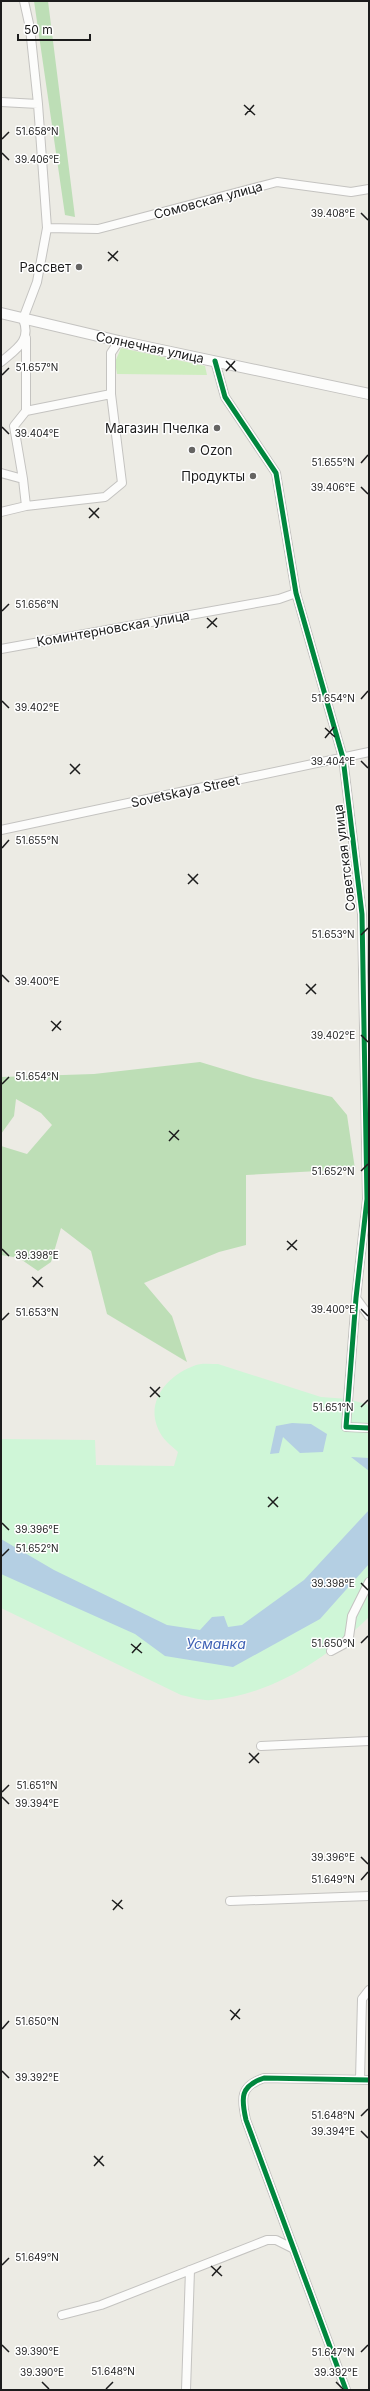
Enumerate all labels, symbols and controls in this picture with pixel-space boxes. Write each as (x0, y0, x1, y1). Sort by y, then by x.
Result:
scale bar (18, 16, 90, 42)
text: 50 m (24, 22, 53, 37)
text: 51.658°N (15, 125, 59, 137)
text: 39.406°E (15, 153, 59, 165)
street label: Сомовская улица (152, 178, 264, 222)
text: 39.408°E (311, 207, 355, 219)
place label: Рассвет (20, 259, 71, 275)
marker: Рассвет (74, 262, 84, 272)
street label: Солнечная улица (94, 328, 206, 366)
text: 51.657°N (16, 361, 58, 373)
place label: Магазин Пчелка (105, 420, 209, 436)
marker: Магазин Пчелка (212, 423, 222, 433)
text: 39.404°E (15, 427, 59, 439)
place label: Ozon (200, 442, 232, 458)
marker: Ozon (187, 445, 197, 455)
text: 51.655°N (311, 456, 355, 468)
place label: Продукты (181, 468, 245, 484)
marker: Продукты (248, 471, 258, 481)
text: 39.406°E (311, 481, 355, 493)
text: 51.656°N (15, 598, 59, 610)
street label: Коминтерновская улица (35, 607, 191, 649)
text: 51.654°N (311, 692, 355, 704)
text: 39.402°E (15, 701, 59, 713)
text: 39.404°E (311, 755, 355, 767)
street label: Sovetskaya Street (129, 772, 241, 810)
street label: Советская улица (330, 804, 358, 912)
text: 51.655°N (15, 834, 59, 846)
text: 51.653°N (311, 928, 355, 940)
text: 39.400°E (15, 975, 59, 987)
text: 39.402°E (311, 1029, 355, 1041)
text: 51.654°N (15, 1070, 59, 1082)
text: 51.652°N (311, 1165, 355, 1177)
text: 39.398°E (15, 1249, 59, 1261)
text: 39.400°E (311, 1303, 355, 1315)
text: 51.653°N (15, 1306, 59, 1318)
text: 51.651°N (312, 1401, 354, 1413)
text: 39.396°E (15, 1523, 59, 1535)
text: 51.652°N (15, 1542, 59, 1554)
text: 39.398°E (311, 1577, 355, 1589)
water label: Усманка (186, 1635, 246, 1652)
text: 51.650°N (311, 1637, 355, 1649)
text: 51.651°N (16, 1779, 58, 1791)
text: 39.394°E (15, 1797, 59, 1809)
text: 39.396°E (311, 1851, 355, 1863)
text: 51.649°N (311, 1873, 355, 1885)
text: 51.650°N (15, 2015, 59, 2027)
text: 39.392°E (15, 2071, 59, 2083)
text: 51.648°N (311, 2109, 355, 2121)
text: 39.394°E (311, 2125, 355, 2137)
text: 51.649°N (15, 2251, 59, 2263)
text: 39.390°E (15, 2345, 59, 2357)
text: 51.647°N (311, 2346, 355, 2358)
text: 51.648°N (91, 2365, 135, 2377)
text: 39.390°E (20, 2366, 64, 2378)
text: 39.392°E (314, 2366, 358, 2378)

